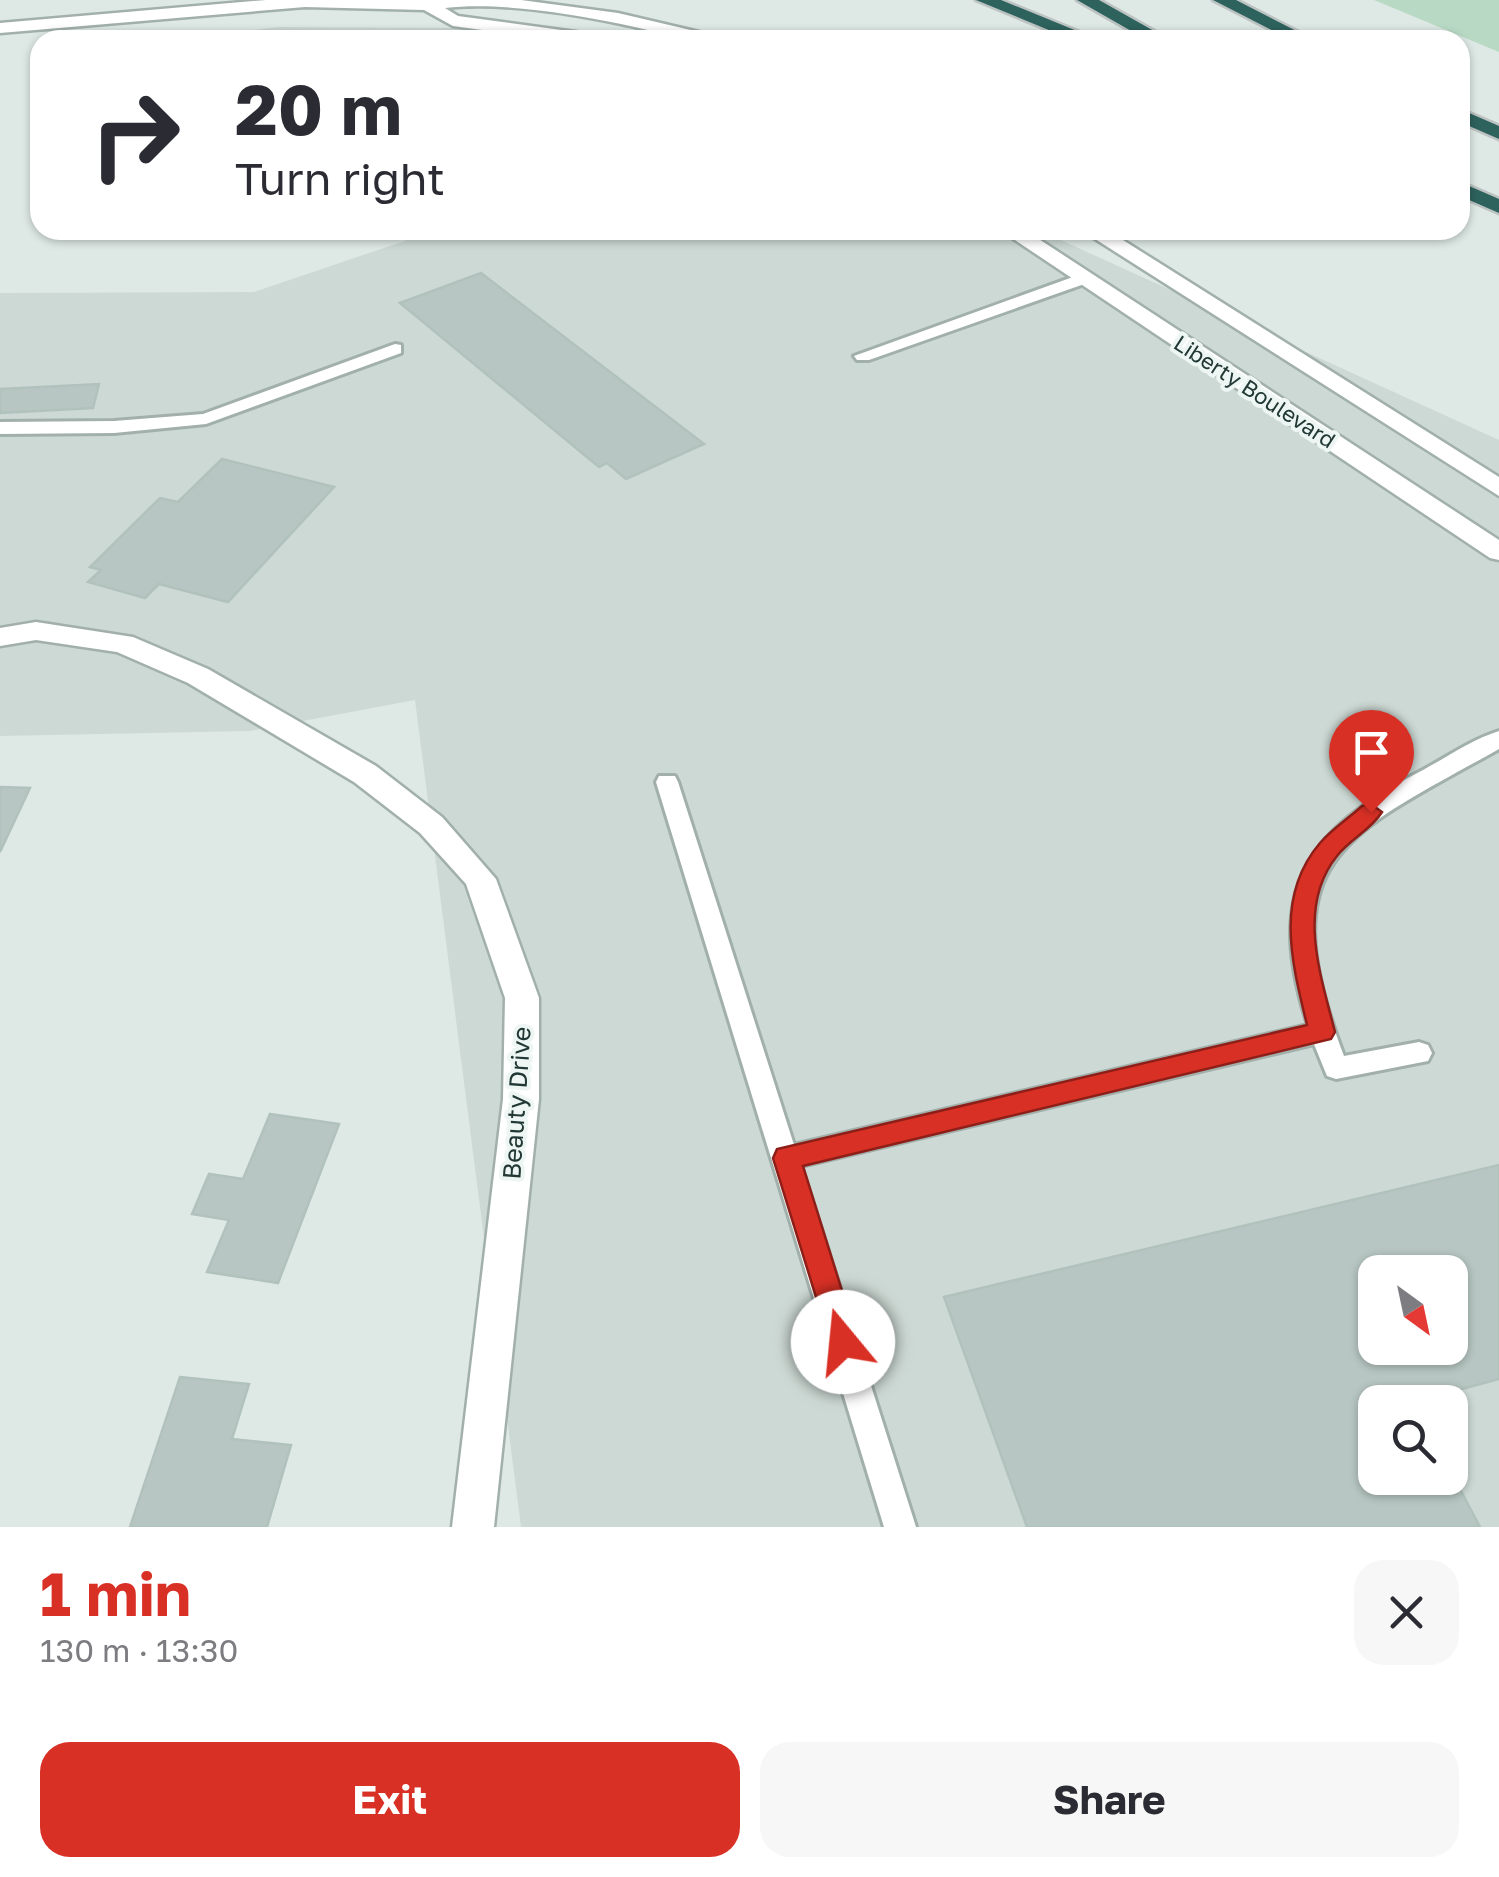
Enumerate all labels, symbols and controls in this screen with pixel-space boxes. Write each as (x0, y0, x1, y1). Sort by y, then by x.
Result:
text: 20 m (235, 66, 402, 150)
icon: right (70, 70, 200, 200)
text: Turn right (235, 151, 445, 205)
street label: Liberty Boulevard (1169, 329, 1341, 453)
pin (1329, 710, 1414, 813)
icon: arrive (1344, 725, 1399, 780)
street label: Beauty Drive (495, 1026, 537, 1180)
north arrow (1358, 1255, 1468, 1365)
map controls (1358, 1255, 1468, 1495)
position arrow (791, 1290, 895, 1394)
button: search (1358, 1385, 1468, 1495)
text: 1 min (40, 1557, 191, 1629)
button: close (1354, 1560, 1459, 1665)
text: 130 m · 13:30 (40, 1631, 238, 1669)
button: Exit (40, 1742, 740, 1857)
button: Share (760, 1742, 1459, 1857)

